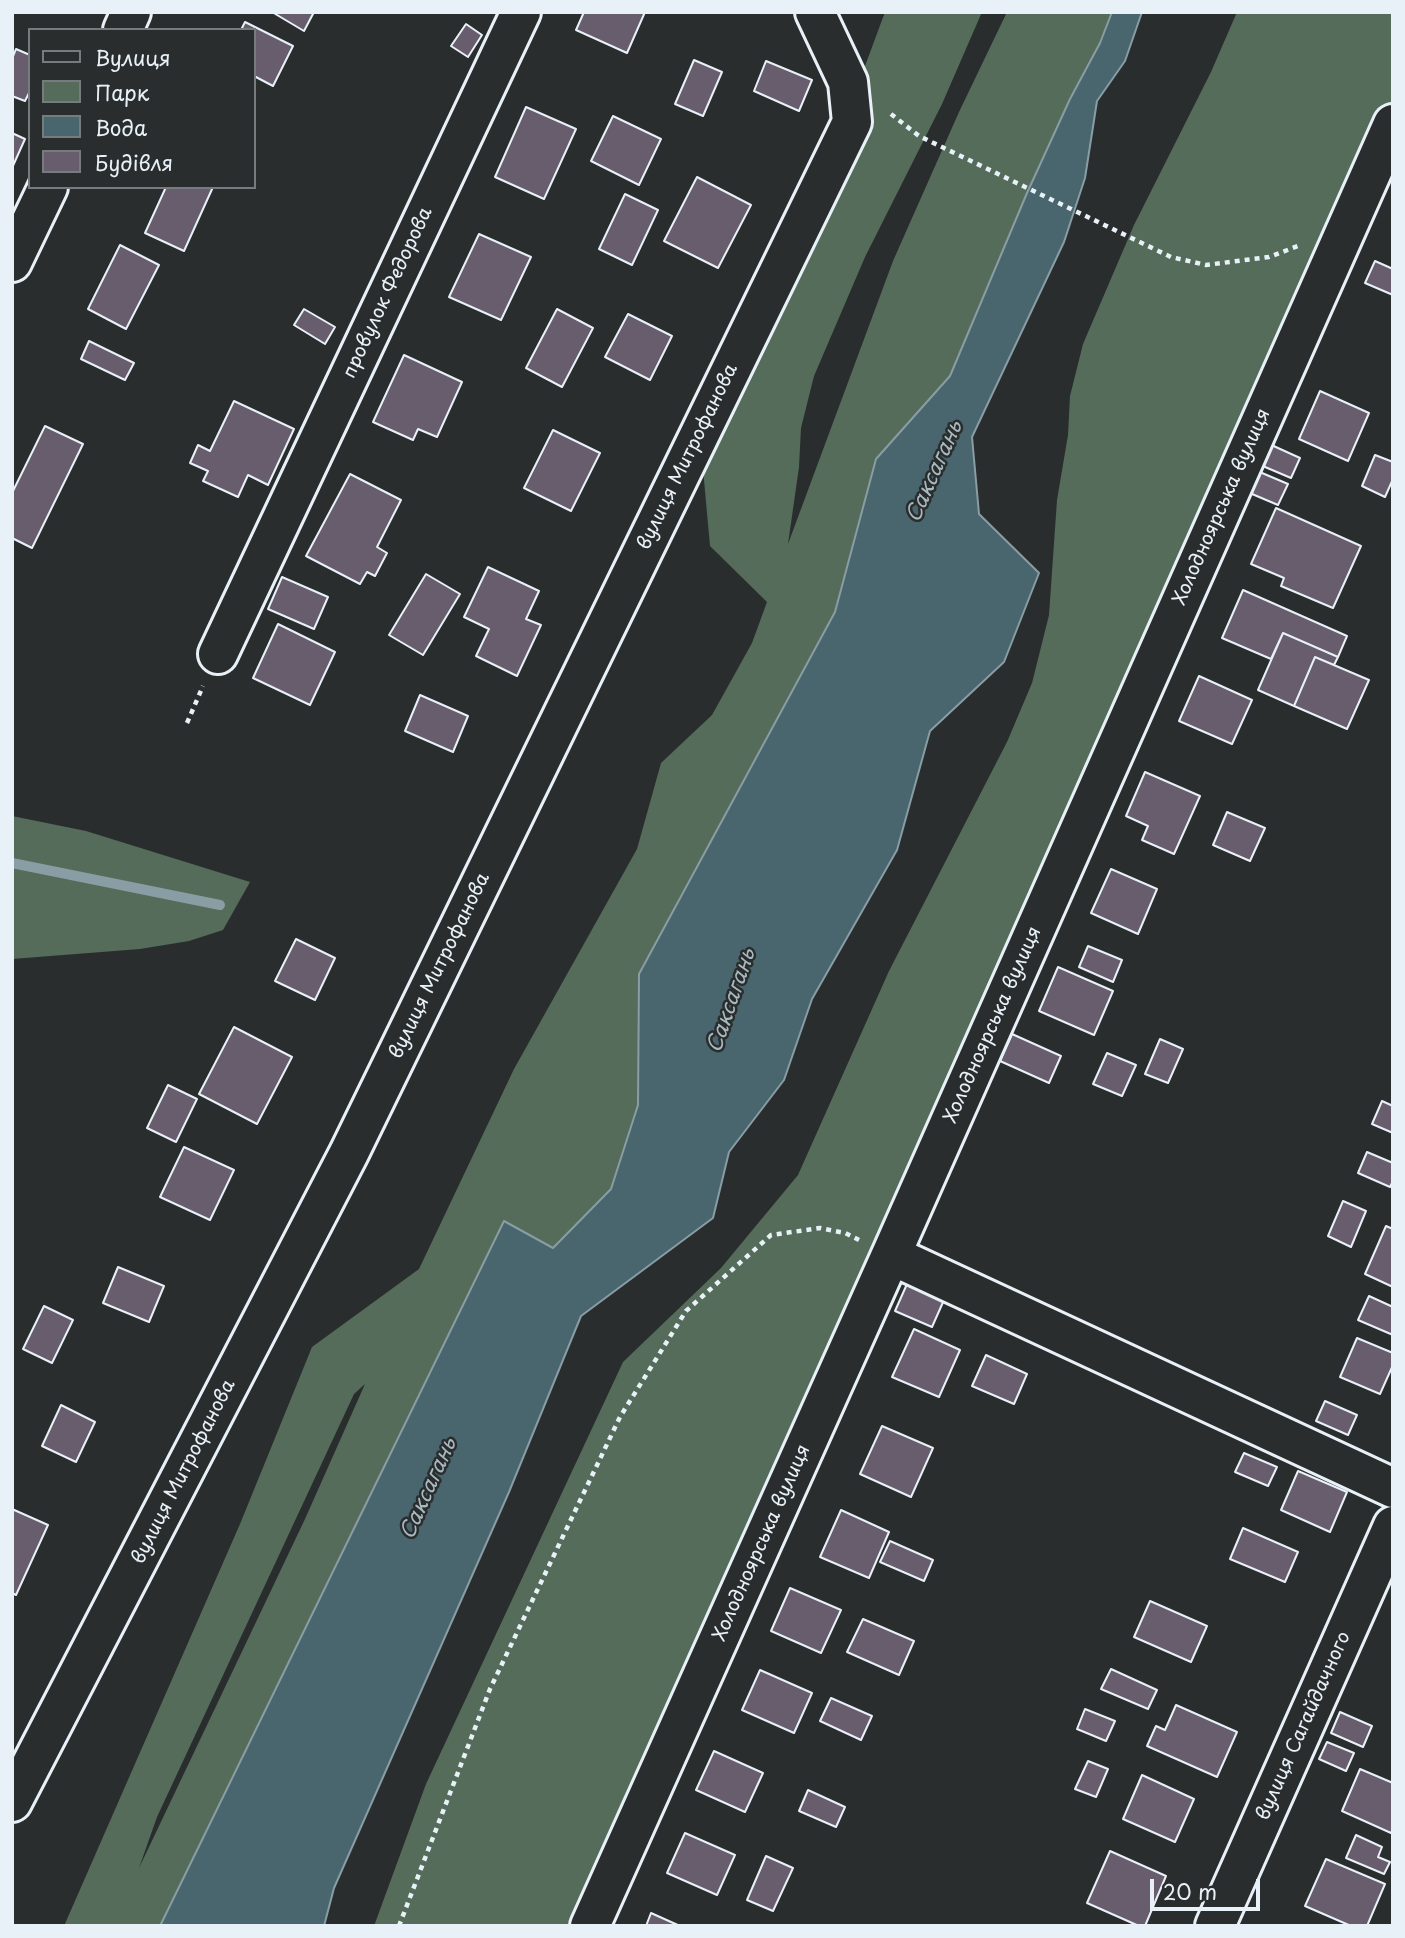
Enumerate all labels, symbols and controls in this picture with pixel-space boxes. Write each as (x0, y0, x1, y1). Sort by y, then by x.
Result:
legend (28, 28, 256, 189)
text: Вулиця (95, 41, 171, 73)
text: Парк (95, 76, 149, 108)
text: Вода (95, 111, 147, 143)
text: Будівля (95, 146, 173, 178)
street label: провулок Федорова (338, 204, 438, 382)
street label: вулиця Митрофанова (633, 360, 743, 554)
street label: Холодноярська вулиця (1168, 405, 1276, 609)
water label: Саксагань (901, 417, 969, 527)
street label: вулиця Митрофанова (385, 869, 495, 1063)
street label: Холодноярська вулиця (939, 923, 1047, 1127)
water label: Саксагань (702, 946, 762, 1056)
street label: вулиця Митрофанова (127, 1376, 241, 1568)
water label: Саксагань (395, 1434, 463, 1544)
street label: Холодноярська вулиця (708, 1441, 816, 1645)
street label: вулиця Сагайдачного (1252, 1628, 1356, 1824)
scale bar (1153, 1864, 1263, 1908)
text: 20 m (1163, 1875, 1217, 1907)

